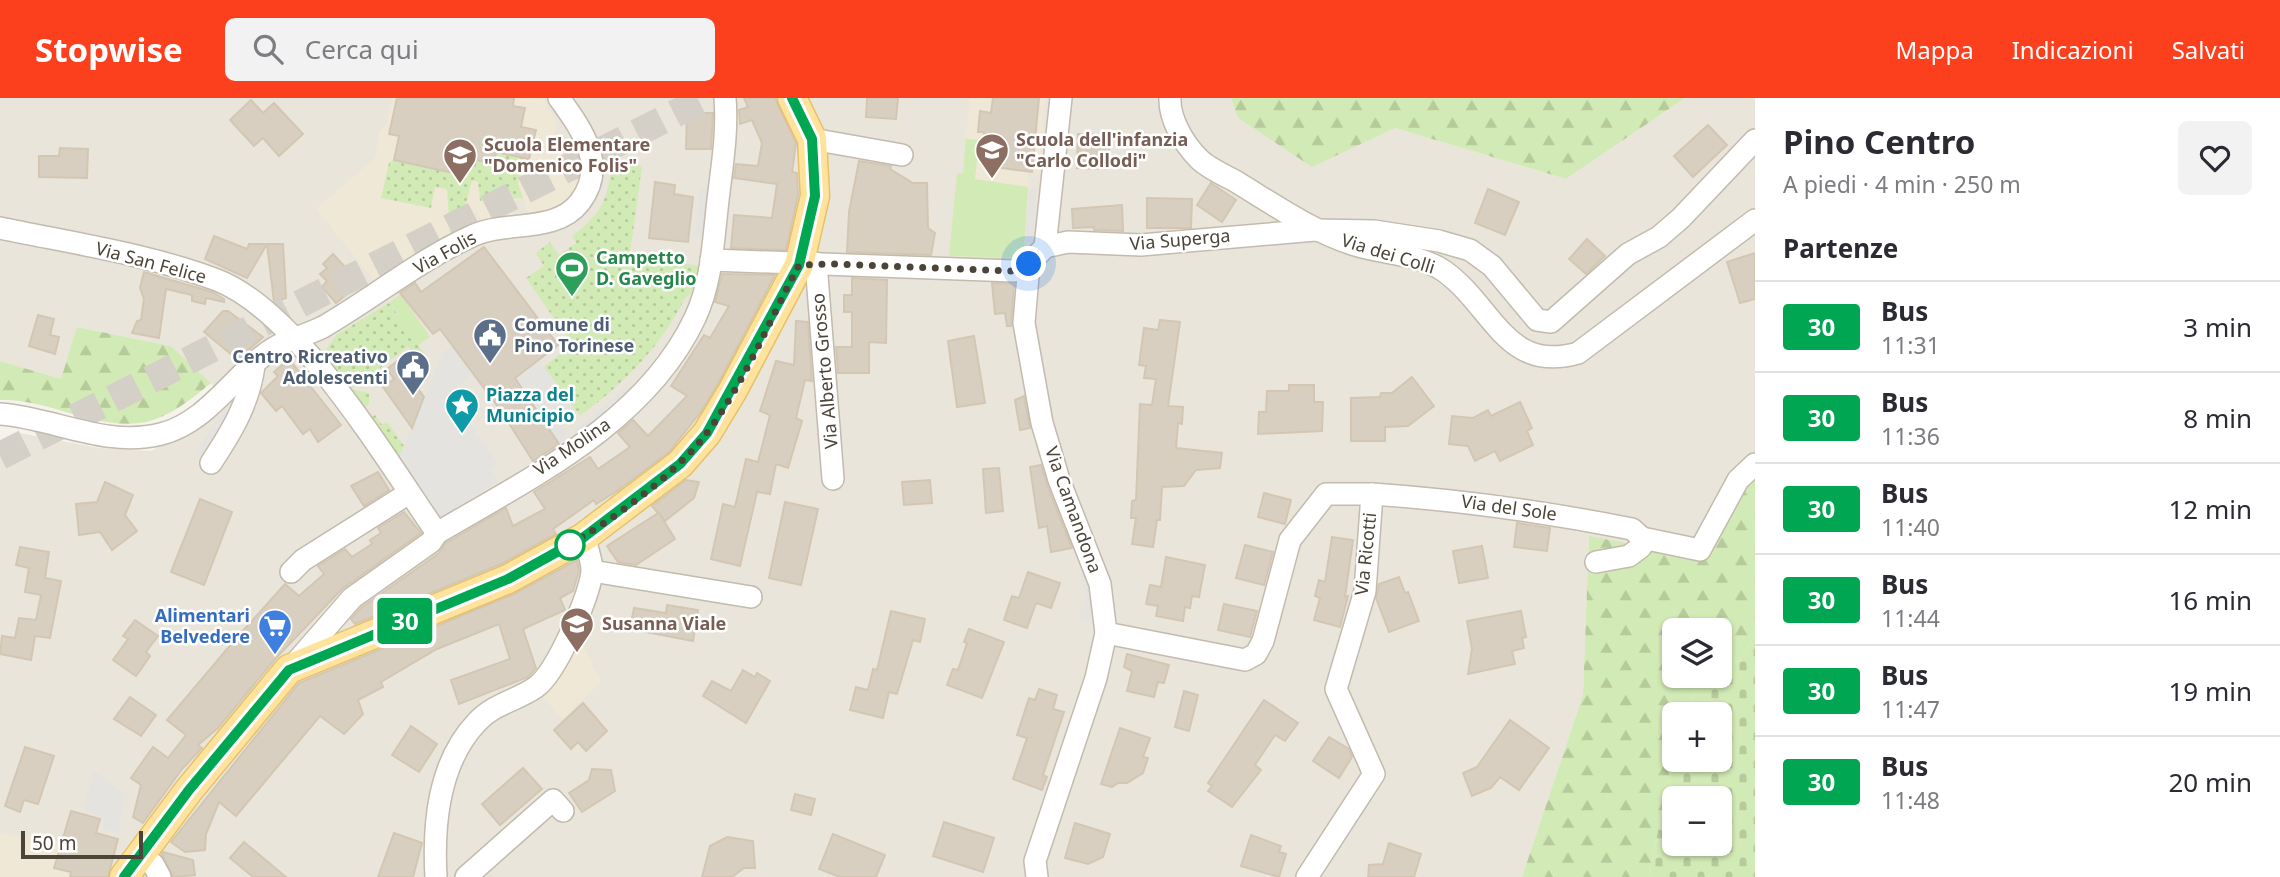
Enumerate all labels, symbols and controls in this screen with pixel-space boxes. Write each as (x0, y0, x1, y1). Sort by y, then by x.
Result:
search box (225, 18, 715, 81)
text: Stopwise (35, 27, 183, 72)
icon: search (249, 30, 287, 68)
text: Cerca qui (305, 31, 419, 67)
text: Mappa (1896, 33, 1974, 66)
text: Indicazioni (2012, 33, 2134, 66)
text: Salvati (2172, 33, 2245, 66)
text: Pino Centro (1783, 119, 1975, 164)
button: heart (2178, 121, 2252, 195)
place label: Scuola dell'infanzia "Carlo Collodi" (1016, 127, 1188, 172)
school or university icon: Scuola dell'infanzia "Carlo Collodi" (973, 131, 1011, 180)
place label: Scuola Elementare "Domenico Folis" (484, 132, 650, 177)
school or university icon: Scuola Elementare "Domenico Folis" (441, 136, 479, 185)
text: A piedi · 4 min · 250 m (1783, 168, 2021, 200)
street label: Via Superga (1129, 223, 1231, 255)
street label: Via Folis (409, 225, 480, 279)
street label: Via dei Colli (1338, 227, 1438, 279)
text: Partenze (1783, 230, 1898, 266)
street label: Via San Felice (93, 236, 209, 288)
place label: Campetto D. Gaveglio (596, 245, 696, 290)
your location (1011, 246, 1046, 281)
sports icon: Campetto D. Gaveglio (553, 249, 591, 298)
street label: Via Alberto Grosso (805, 292, 843, 450)
text: Bus (1881, 293, 1928, 329)
text: 3 min (2183, 309, 2252, 345)
text: 30 (1808, 310, 1835, 343)
place label: Comune di Pino Torinese (514, 312, 634, 357)
public building icon: Comune di Pino Torinese (471, 316, 509, 365)
text: 11:31 (1881, 329, 1940, 361)
place label: Centro Ricreativo Adolescenti (232, 344, 388, 389)
public building icon: Centro Ricreativo Adolescenti (394, 348, 432, 397)
place label: Piazza del Municipio (486, 382, 574, 427)
text: Bus (1881, 384, 1928, 420)
place icon: Piazza del Municipio (443, 386, 481, 435)
text: 8 min (2183, 400, 2252, 436)
text: 30 (1808, 401, 1835, 434)
street label: Via Molina (528, 412, 615, 481)
text: 11:36 (1881, 420, 1940, 452)
street label: Via Camandona (1040, 443, 1108, 576)
text: Bus (1881, 475, 1928, 511)
street label: Via del Sole (1460, 488, 1559, 526)
text: 12 min (2168, 491, 2252, 527)
text: 30 (1808, 492, 1835, 525)
street label: Via Ricotti (1349, 511, 1381, 597)
text: 11:40 (1881, 511, 1940, 543)
unlabelled marker (555, 530, 585, 560)
text: Bus (1881, 566, 1928, 602)
text: 16 min (2168, 582, 2252, 618)
text: 30 (1808, 583, 1835, 616)
line badge: 30 (374, 598, 436, 644)
text: 11:44 (1881, 602, 1940, 634)
place label: Alimentari Belvedere (155, 603, 250, 648)
text: 30 (391, 604, 419, 637)
school or university icon: Susanna Viale (558, 605, 596, 654)
supermarket icon: Alimentari Belvedere (256, 607, 294, 656)
place label: Susanna Viale (602, 611, 726, 635)
map controls (1662, 618, 1732, 856)
button: layers (1662, 618, 1732, 688)
text: Bus (1881, 657, 1928, 693)
text: 19 min (2168, 673, 2252, 709)
text: 30 (1808, 674, 1835, 707)
text: 11:47 (1881, 693, 1940, 725)
button: + (1662, 702, 1732, 772)
text: Bus (1881, 748, 1928, 784)
text: 20 min (2168, 764, 2252, 800)
text: 30 (1808, 765, 1835, 798)
text: 11:48 (1881, 784, 1940, 816)
button: − (1662, 786, 1732, 856)
scale bar (21, 828, 144, 860)
text: 50 m (32, 830, 76, 856)

